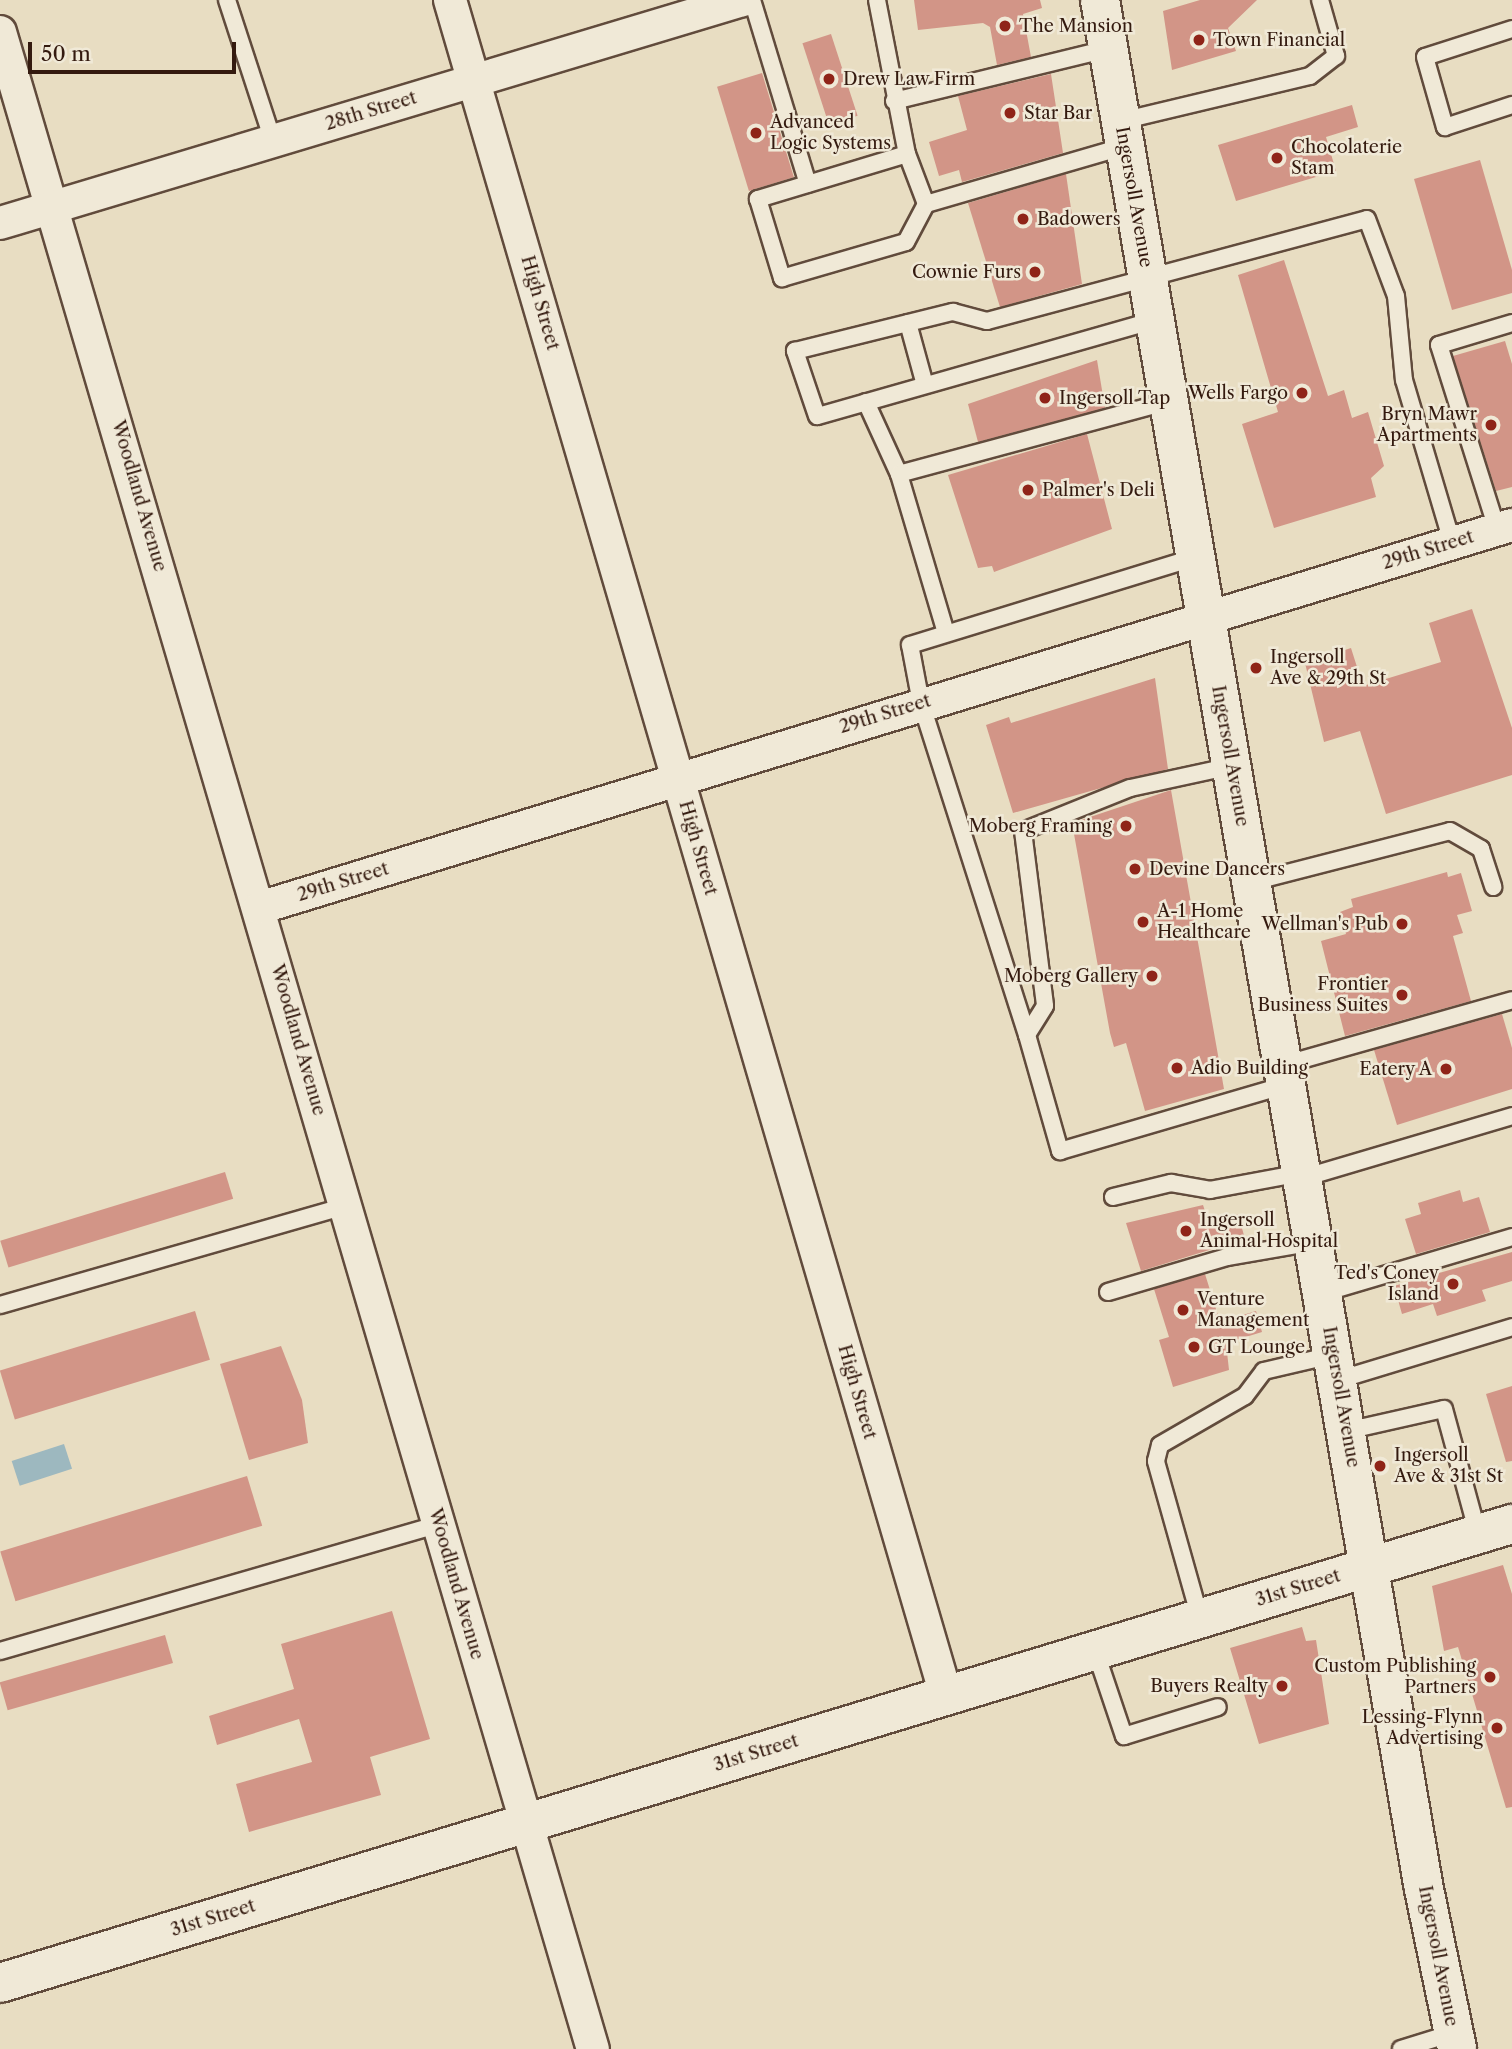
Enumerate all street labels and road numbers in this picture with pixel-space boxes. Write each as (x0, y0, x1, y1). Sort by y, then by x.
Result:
street label: 28th Street (323, 87, 419, 135)
street label: Ingersoll Avenue (1111, 124, 1157, 270)
street label: High Street (516, 253, 564, 353)
street label: Woodland Avenue (107, 418, 171, 574)
street label: 29th Street (1380, 526, 1476, 574)
street label: Ingersoll Avenue (1207, 683, 1253, 829)
street label: 29th Street (837, 690, 933, 738)
street label: High Street (674, 798, 722, 898)
street label: 29th Street (295, 858, 391, 906)
street label: Woodland Avenue (266, 962, 330, 1118)
street label: Ingersoll Avenue (1318, 1324, 1364, 1470)
street label: High Street (833, 1342, 881, 1442)
street label: Woodland Avenue (424, 1506, 488, 1662)
street label: 31st Street (1253, 1565, 1343, 1611)
street label: 31st Street (711, 1730, 801, 1776)
street label: Ingersoll Avenue (1414, 1884, 1462, 2028)
street label: 31st Street (168, 1895, 258, 1941)

